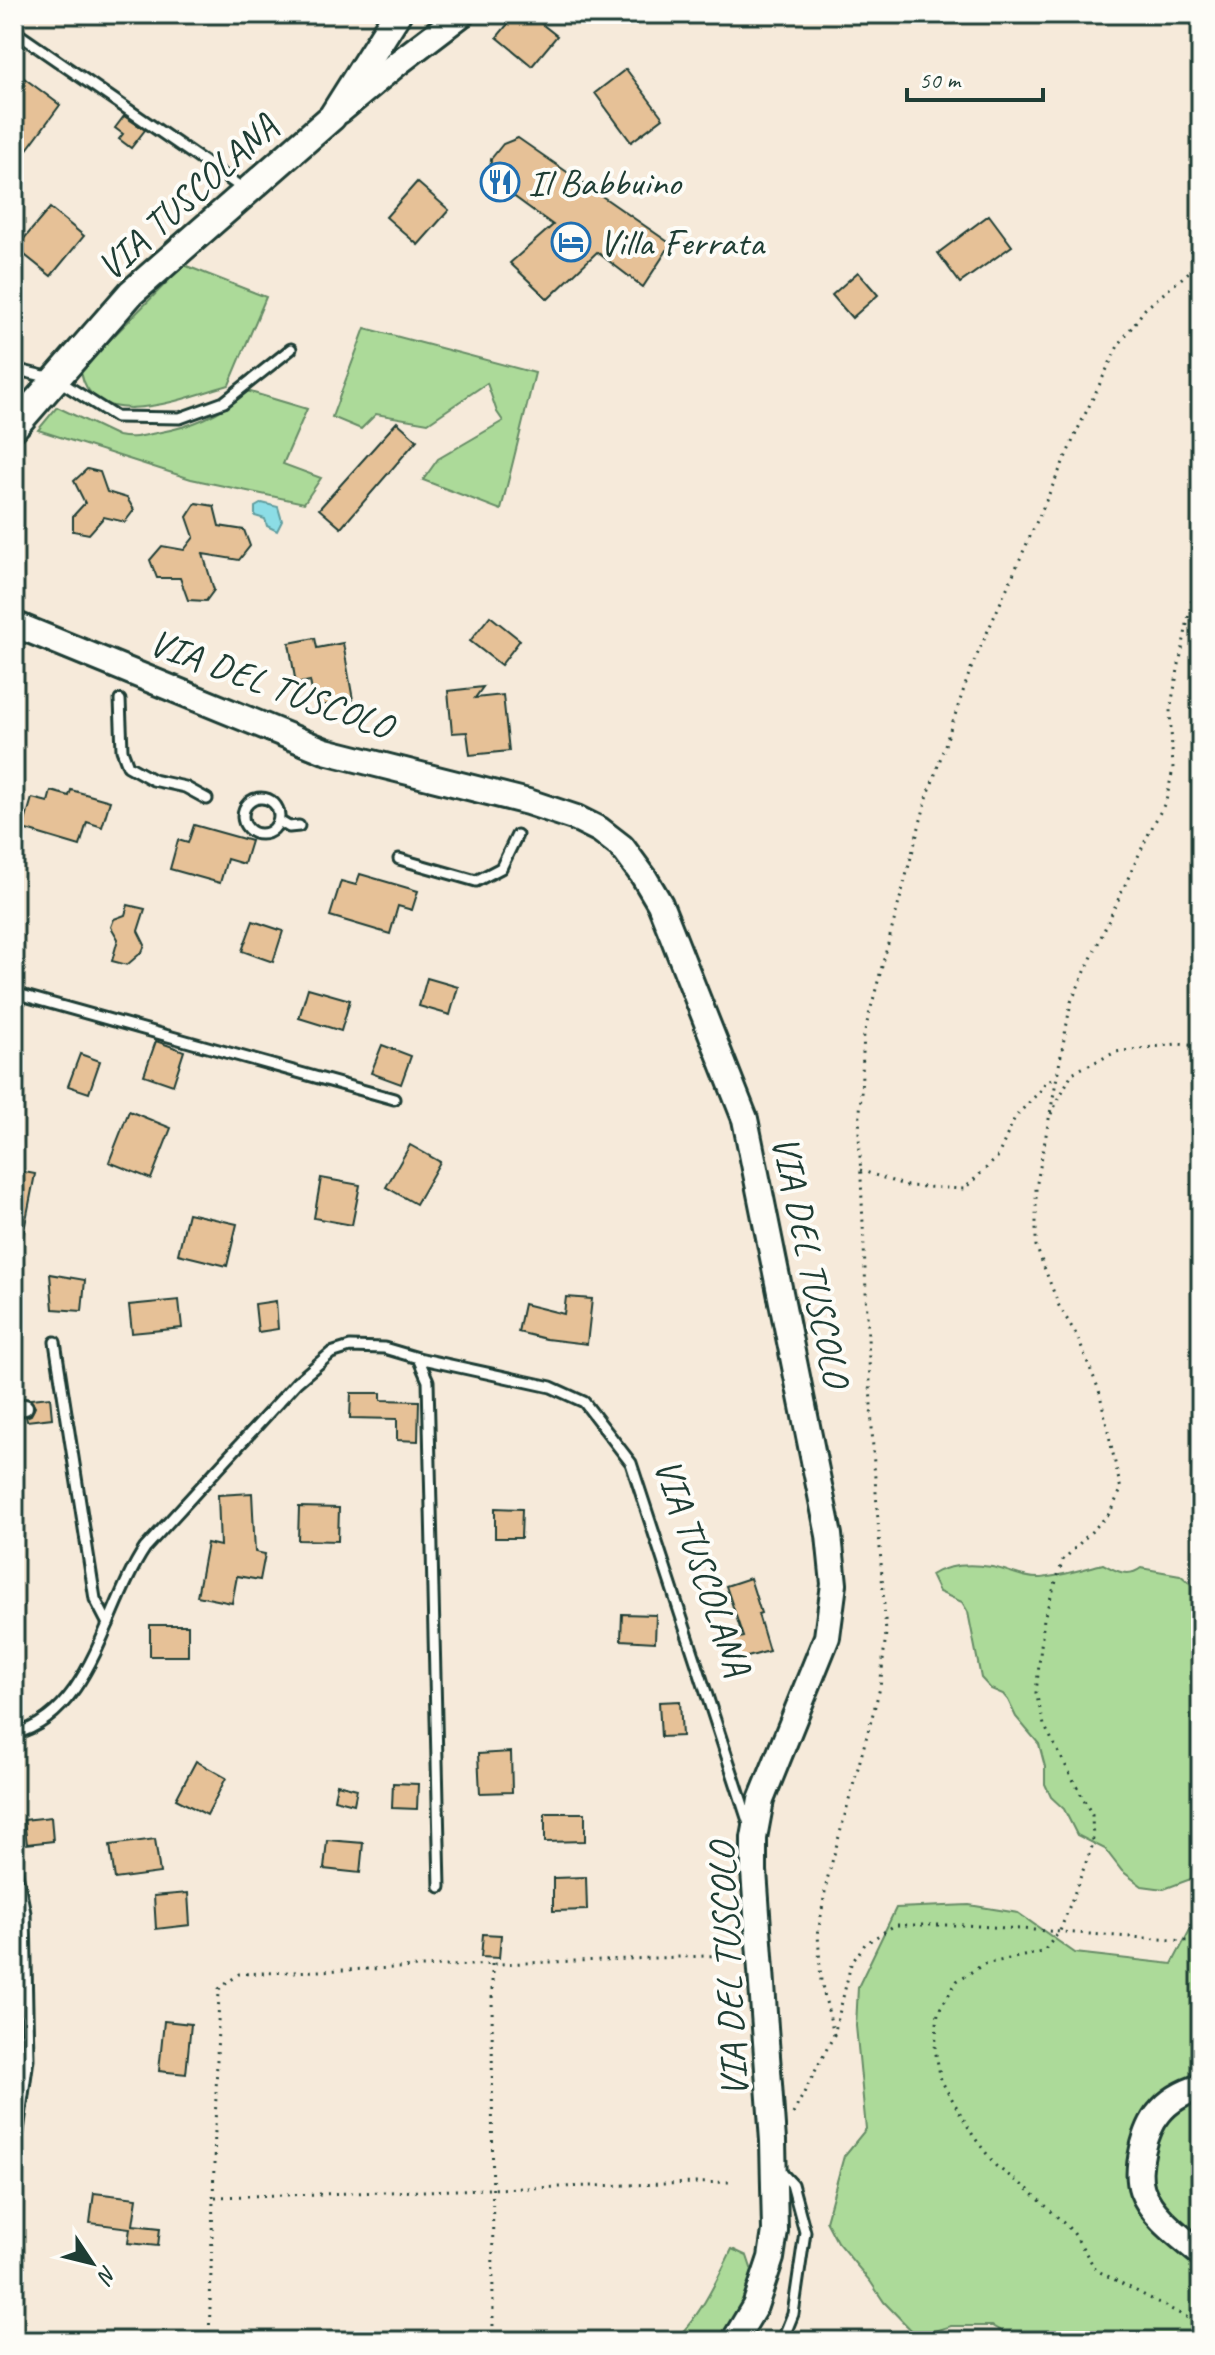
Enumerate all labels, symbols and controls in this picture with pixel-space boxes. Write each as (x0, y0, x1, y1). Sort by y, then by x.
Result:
scale bar (907, 52, 1043, 102)
text: 50 m (919, 65, 962, 95)
street label: VIA TUSCOLANA (87, 103, 288, 290)
place label: Il Babbuino (528, 159, 683, 206)
restaurant icon: Il Babbuino (479, 161, 521, 203)
place label: Villa Ferrata (599, 219, 766, 266)
hotel icon: Villa Ferrata (550, 221, 592, 263)
street label: VIA DEL TUSCOLO (143, 618, 403, 751)
street label: VIA DEL TUSCOLO (762, 1132, 861, 1395)
street label: VIA TUSCOLANA (644, 1452, 762, 1683)
street label: VIA DEL TUSCOLO (698, 1837, 758, 2098)
north arrow (52, 2223, 132, 2303)
text: N (90, 2260, 123, 2290)

